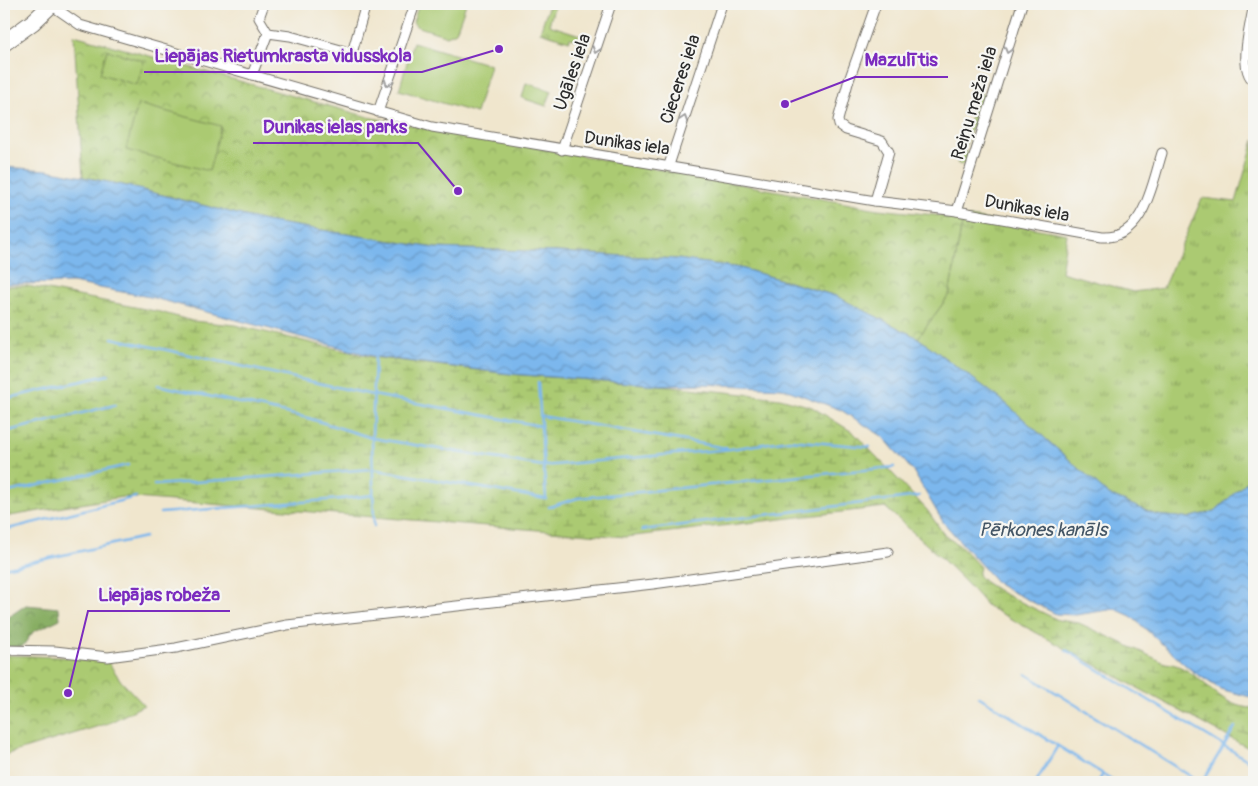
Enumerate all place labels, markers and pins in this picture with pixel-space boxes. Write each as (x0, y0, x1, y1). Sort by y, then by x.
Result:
callout: Liepājas Rietumkrasta vidusskola (144, 38, 422, 72)
callout: Mazulītis (855, 43, 948, 77)
callout: Dunikas ielas parks (253, 109, 418, 143)
callout: Liepājas robeža (88, 577, 230, 611)

